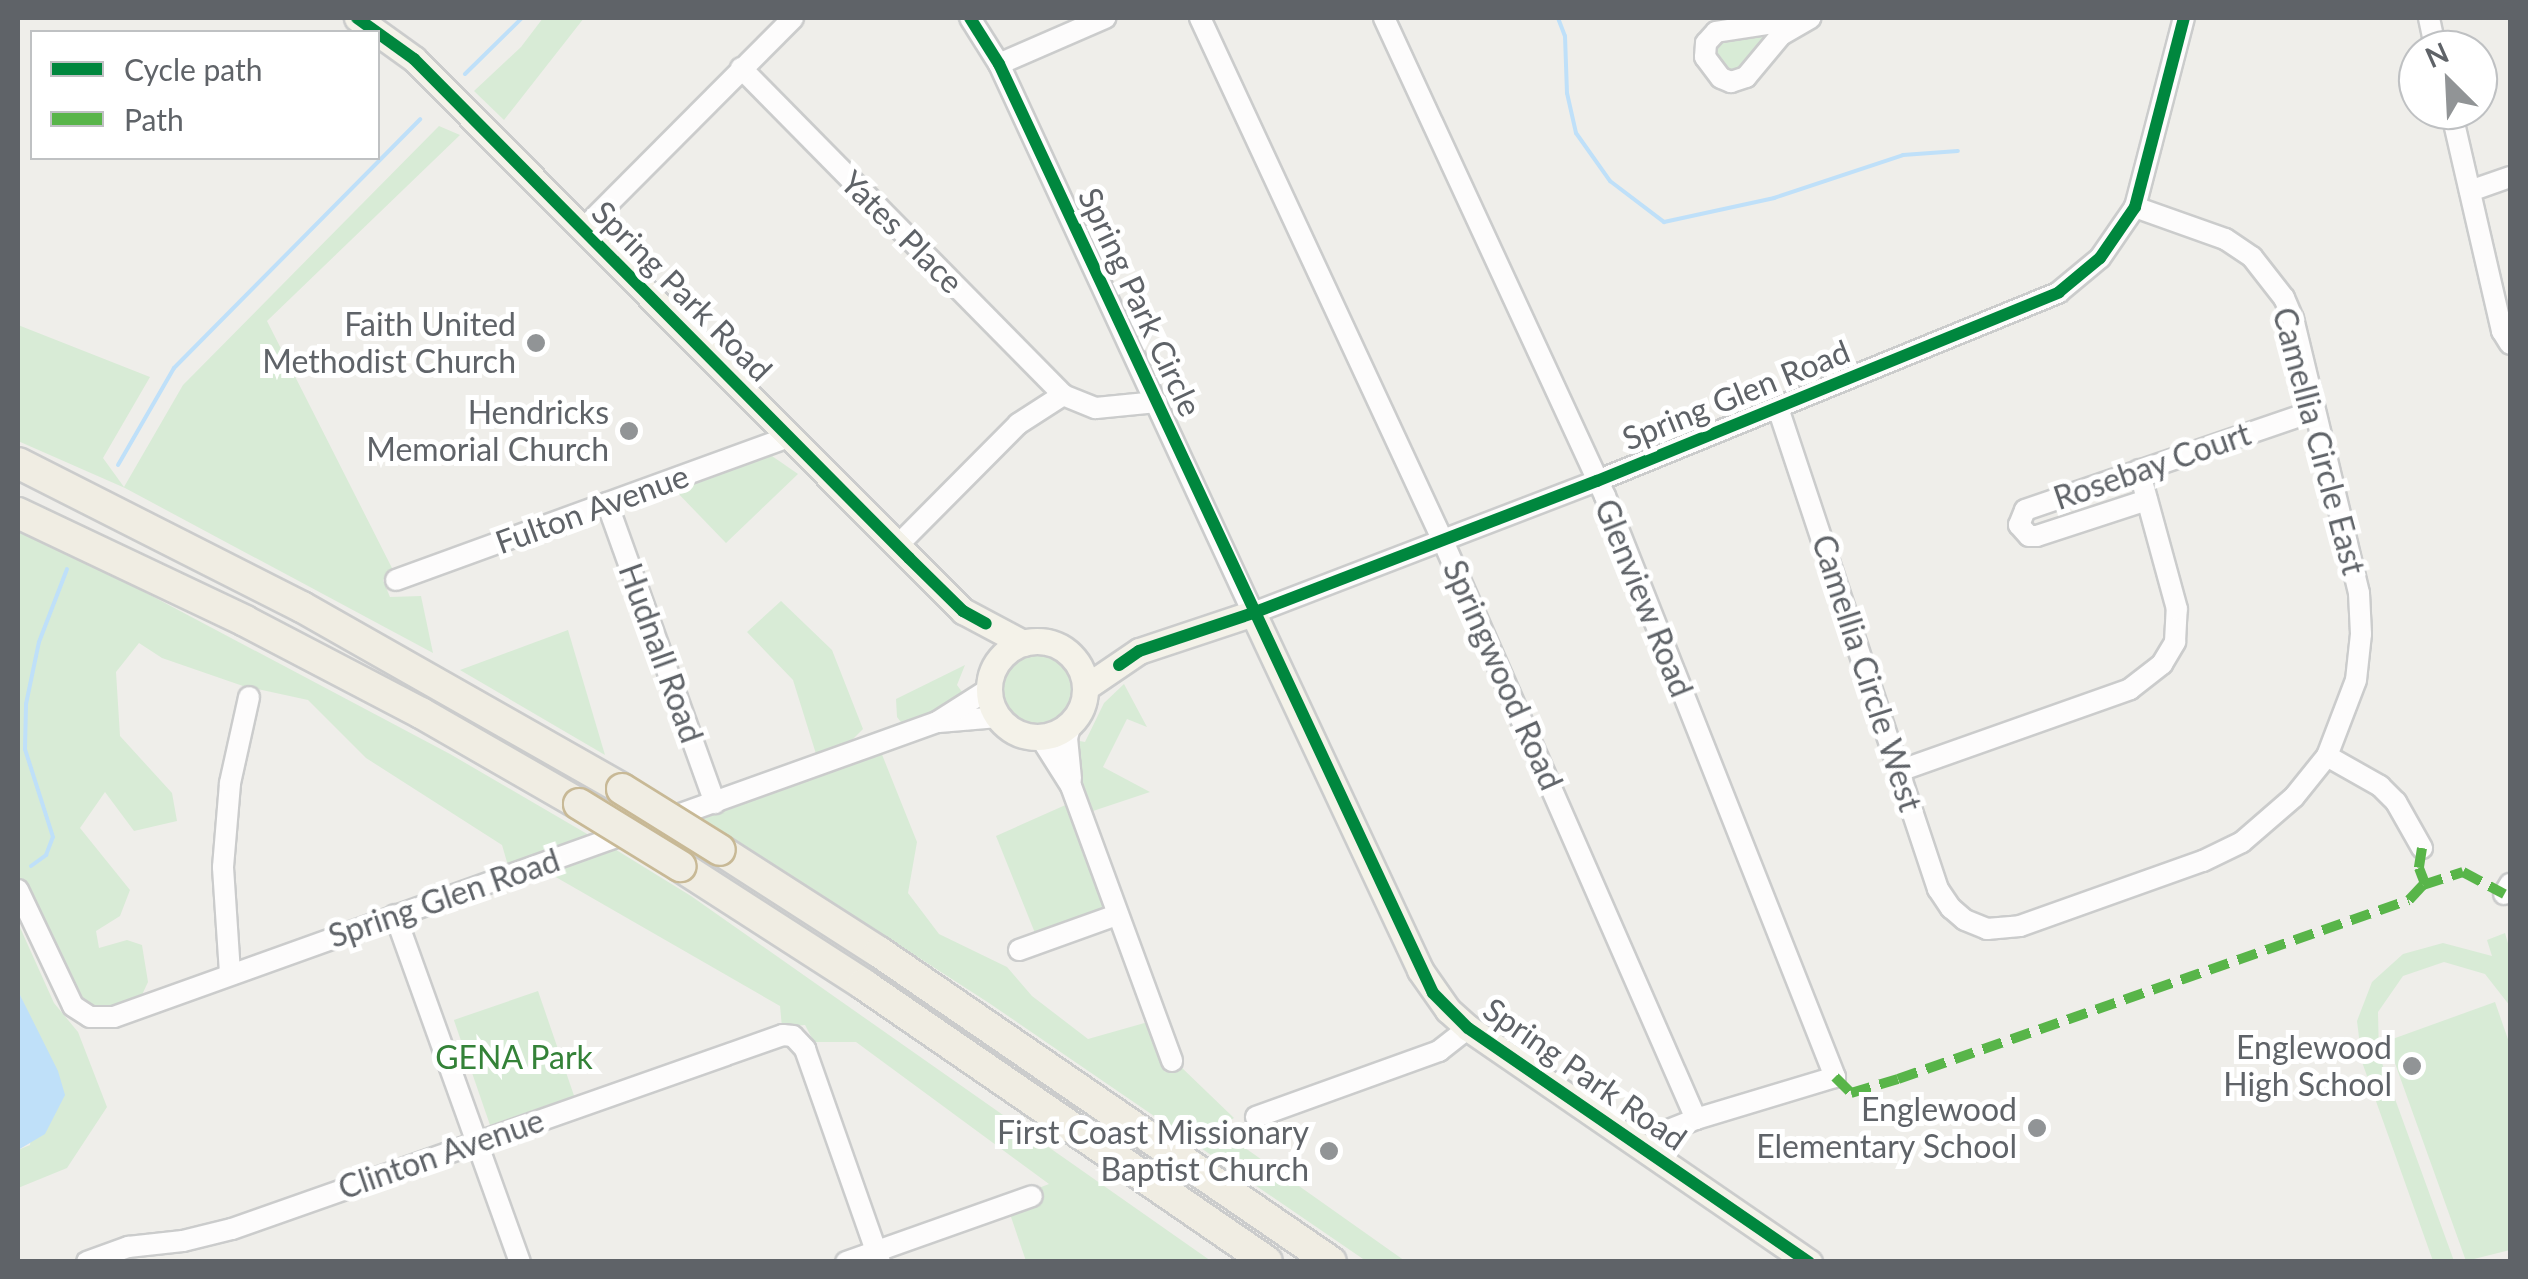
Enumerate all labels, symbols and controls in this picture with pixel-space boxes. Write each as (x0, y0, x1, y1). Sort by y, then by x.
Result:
legend (30, 30, 380, 160)
north arrow (2398, 30, 2498, 130)
text: N (2420, 35, 2453, 74)
text: Cycle path (124, 51, 263, 87)
text: Path (124, 101, 184, 137)
street label: Yates Place (833, 163, 971, 301)
street label: Spring Park Circle (1070, 182, 1210, 422)
street label: Spring Park Road (584, 193, 780, 389)
street label: Camellia Circle East (2265, 303, 2373, 579)
place label: Faith United Methodist Church (262, 306, 516, 381)
marker: Faith United Methodist Church (525, 332, 547, 354)
street label: Spring Glen Road (1617, 332, 1855, 458)
place label: Hendricks Memorial Church (366, 394, 609, 469)
street label: Rosebay Court (2048, 414, 2256, 518)
marker: Hendricks Memorial Church (618, 420, 640, 442)
street label: Fulton Avenue (490, 456, 694, 562)
street label: Glenview Road (1587, 493, 1701, 703)
street label: Camellia Circle West (1804, 530, 1930, 816)
street label: Springwood Road (1435, 554, 1571, 796)
street label: Hudnall Road (611, 558, 711, 748)
street label: Spring Glen Road (324, 841, 564, 955)
street label: Spring Park Road (1476, 990, 1694, 1158)
place label: Englewood High School (2223, 1029, 2392, 1104)
park label: GENA Park (435, 1038, 593, 1076)
marker: Englewood High School (2401, 1055, 2423, 1077)
place label: Englewood Elementary School (1755, 1091, 2017, 1166)
street label: Clinton Avenue (333, 1101, 549, 1207)
place label: First Coast Missionary Baptist Church (997, 1114, 1309, 1189)
marker: Englewood Elementary School (2026, 1117, 2048, 1139)
marker: First Coast Missionary Baptist Church (1318, 1140, 1340, 1162)

